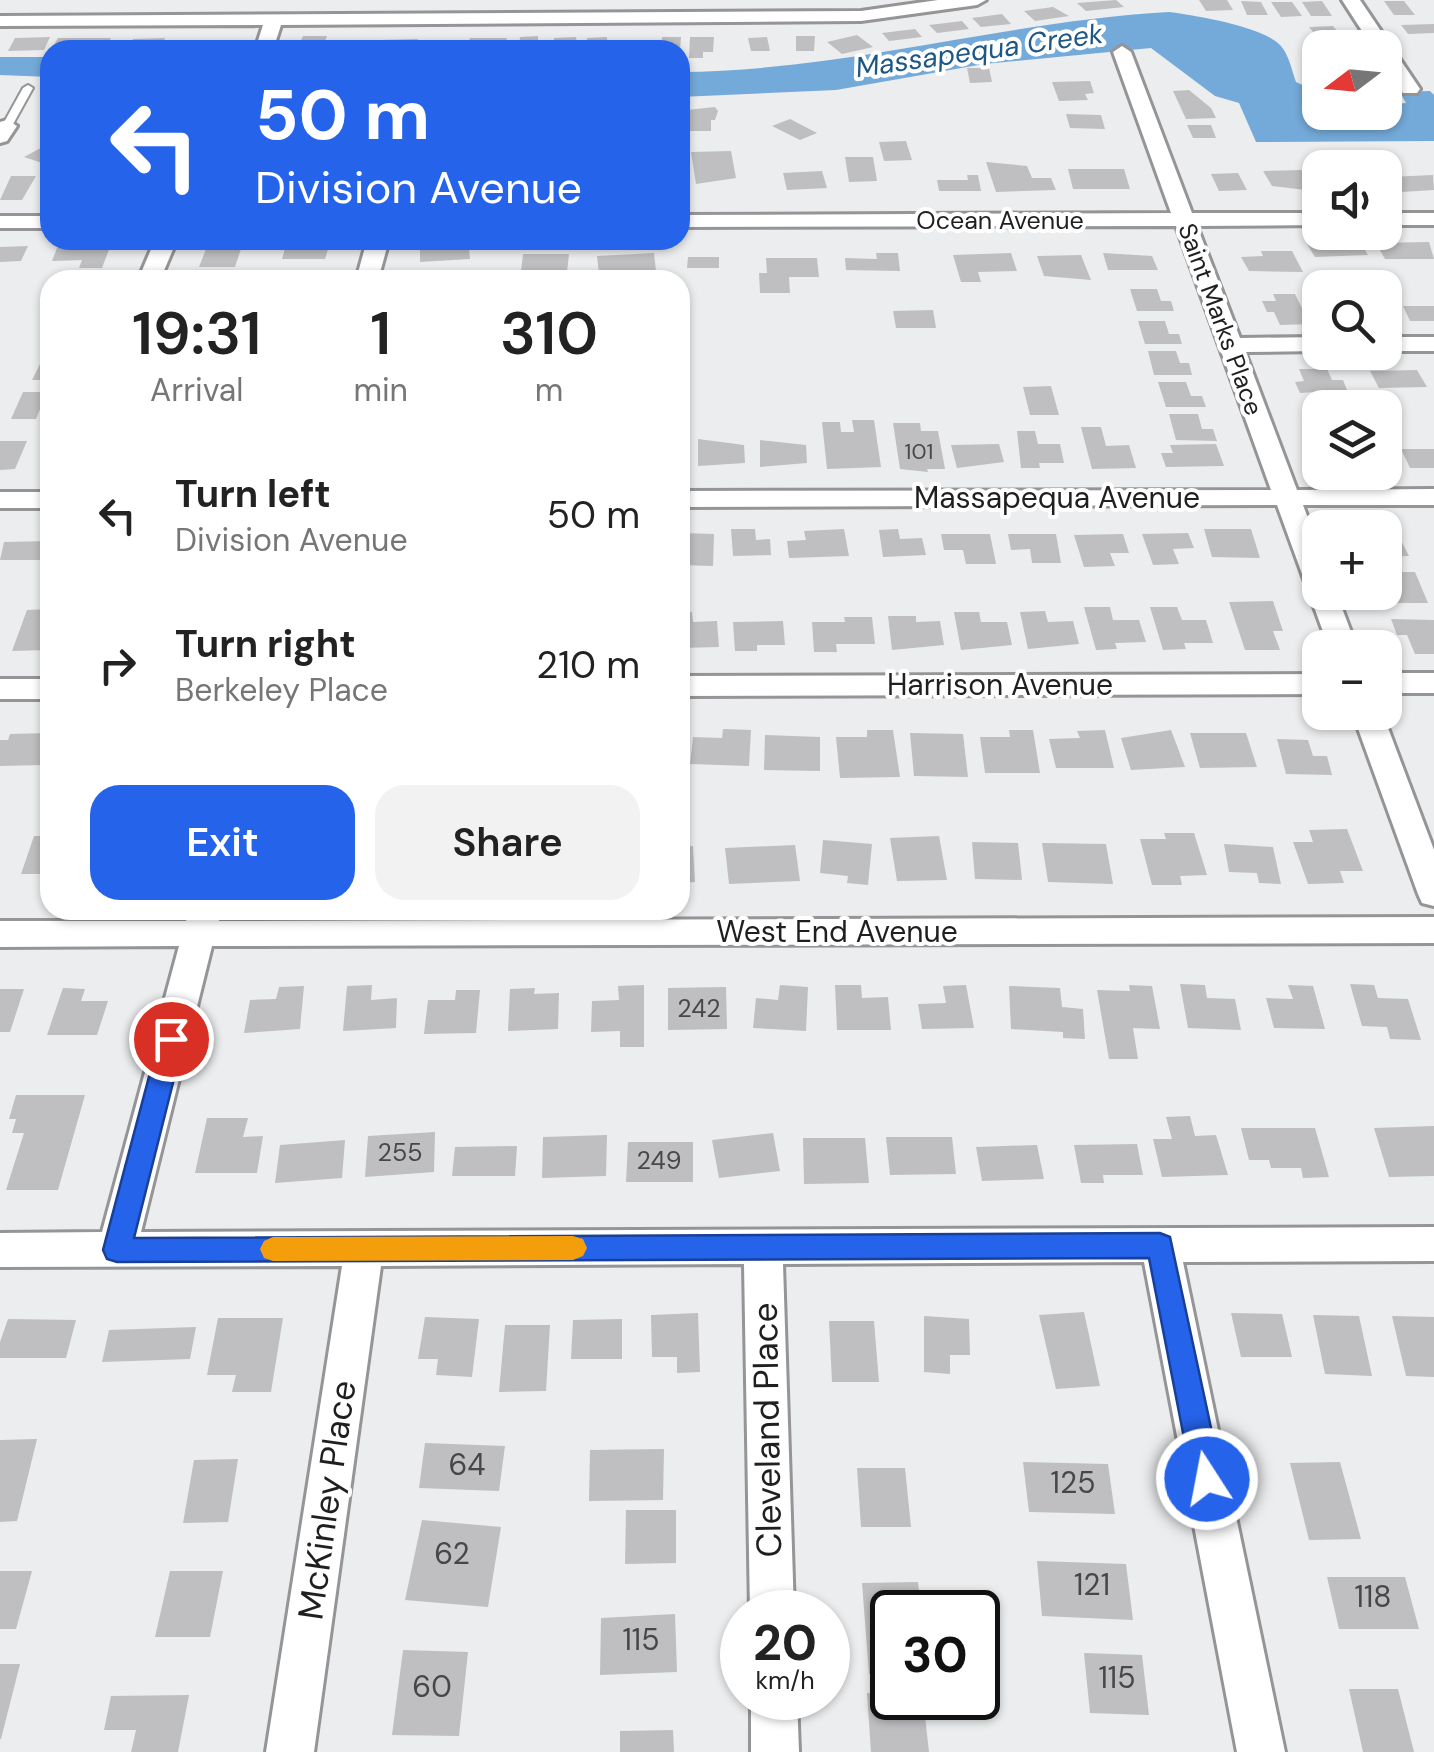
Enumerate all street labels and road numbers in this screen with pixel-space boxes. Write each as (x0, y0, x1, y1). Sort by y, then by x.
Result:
street label: Ocean Avenue (916, 204, 1084, 237)
street label: Saint Marks Place (1170, 219, 1271, 420)
street label: Massapequa Avenue (914, 478, 1200, 517)
street label: Harrison Avenue (887, 665, 1113, 704)
street label: West End Avenue (716, 912, 958, 951)
street label: Cleveland Place (742, 1302, 792, 1558)
street label: McKinley Place (287, 1377, 367, 1623)

